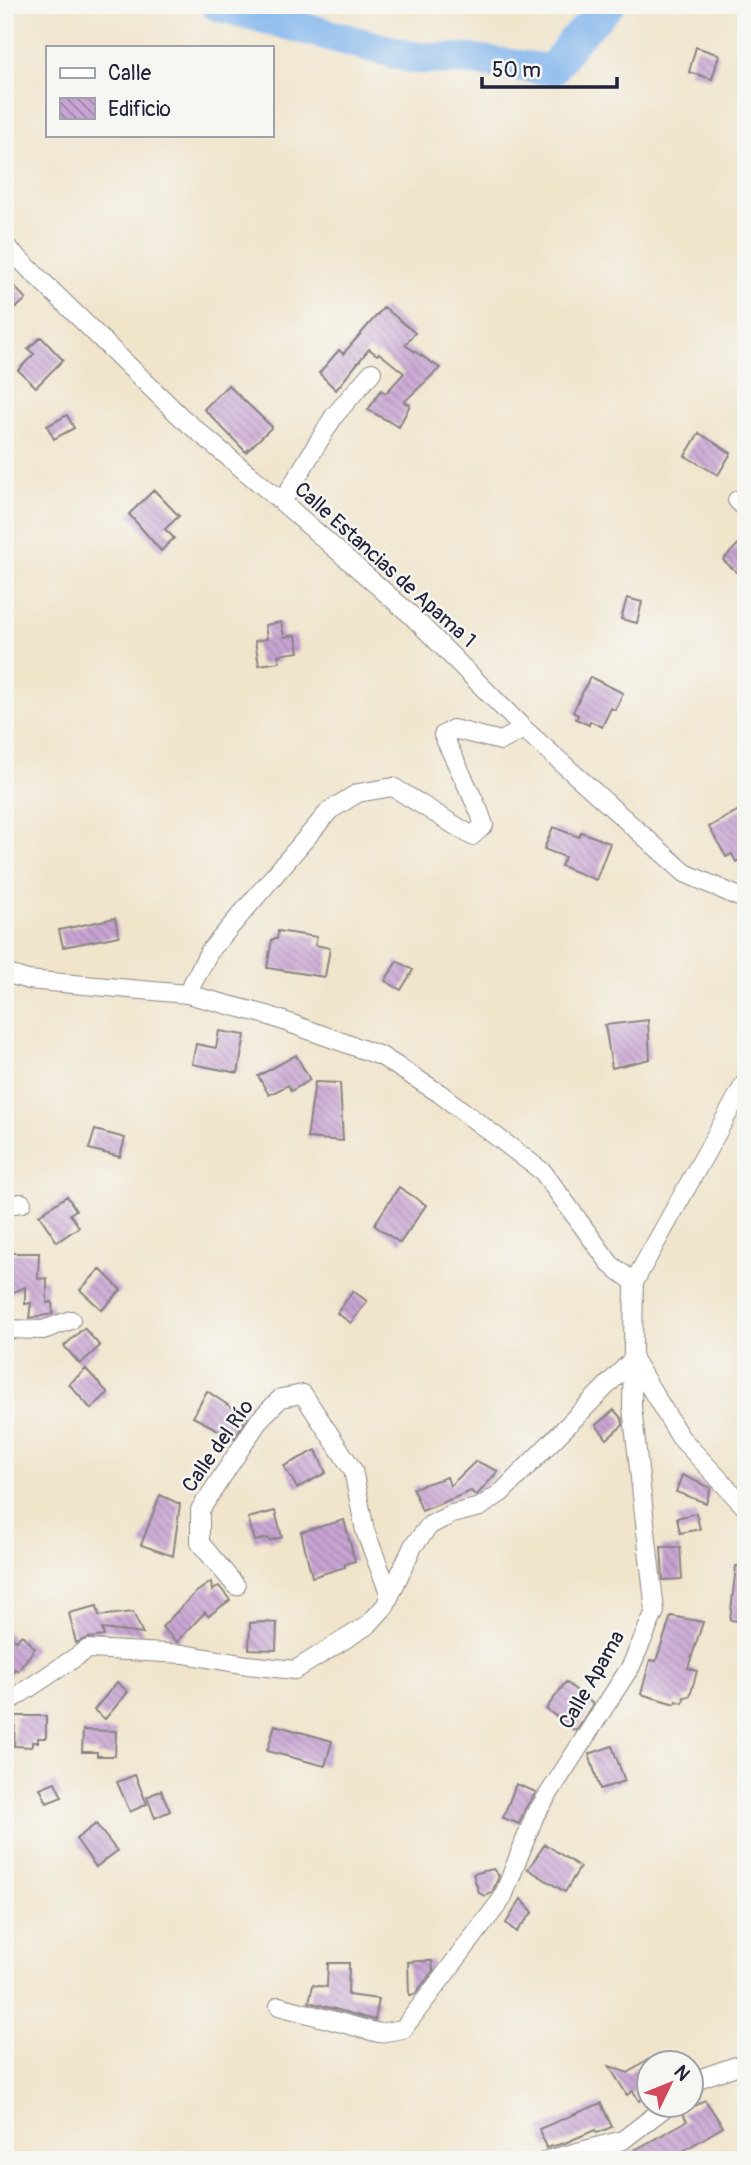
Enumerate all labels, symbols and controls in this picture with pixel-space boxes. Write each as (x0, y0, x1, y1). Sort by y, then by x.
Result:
legend (46, 46, 273, 136)
scale bar (482, 46, 616, 90)
text: 50 m (492, 57, 541, 84)
text: Calle (108, 60, 152, 87)
text: Edificio (108, 96, 171, 123)
street label: Calle Estancias de Apama 1 (288, 476, 482, 654)
street label: Calle del Río (176, 1394, 260, 1498)
street label: Calle Apama (553, 1626, 631, 1734)
north arrow (636, 2050, 706, 2120)
text: N (669, 2060, 695, 2086)

